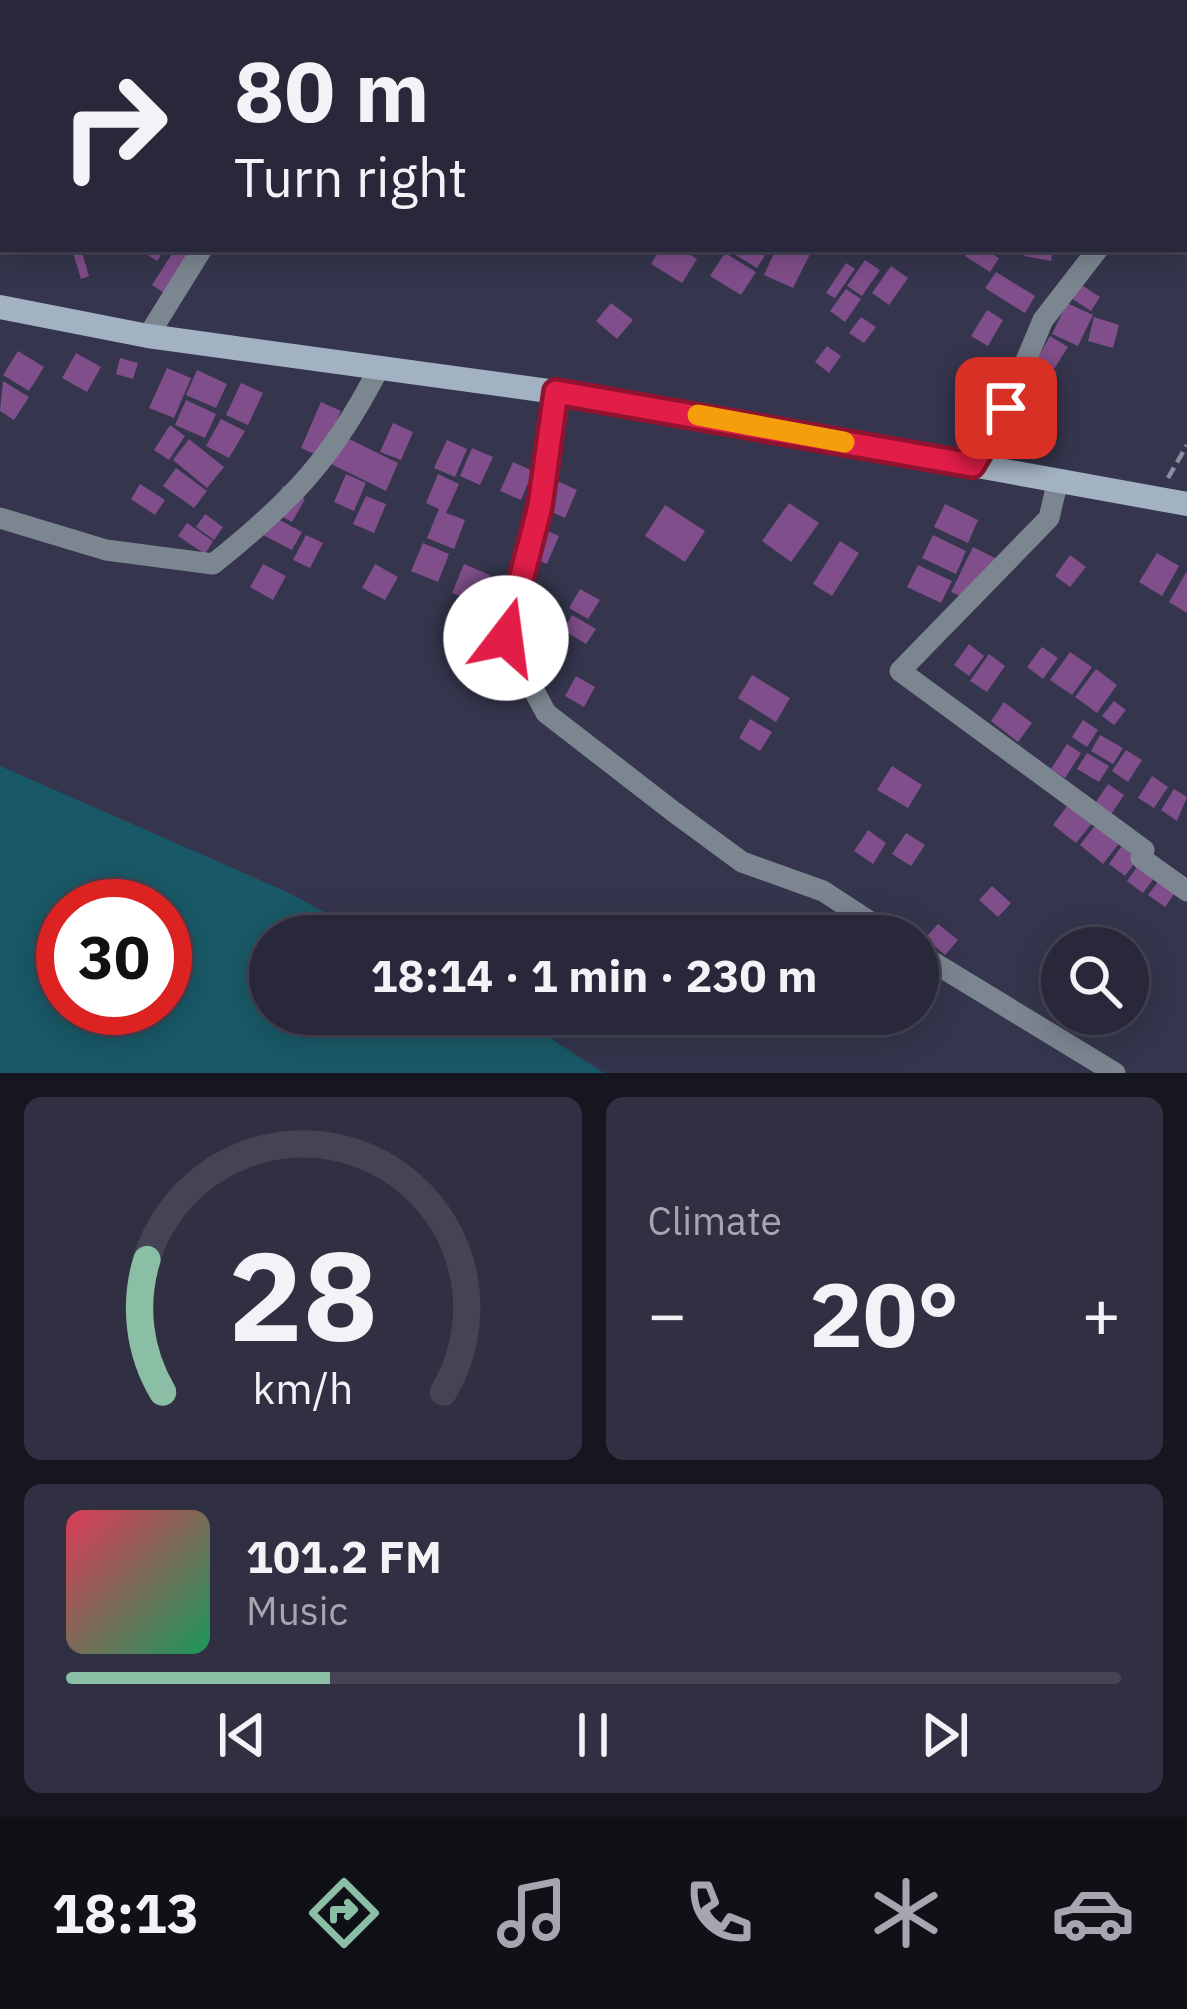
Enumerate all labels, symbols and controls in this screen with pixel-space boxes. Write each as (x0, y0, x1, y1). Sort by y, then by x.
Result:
text: 80 m (234, 36, 430, 145)
icon: right (36, 48, 192, 204)
text: Turn right (234, 142, 468, 212)
pin (955, 357, 1057, 459)
icon: arrive (973, 375, 1039, 441)
position arrow (443, 575, 569, 701)
speed limit sign: 30 (36, 879, 192, 1035)
map controls (1041, 927, 1149, 1035)
button: search (1041, 927, 1149, 1035)
text: 18:14 · 1 min · 230 m (371, 946, 817, 1004)
text: Climate (648, 1195, 782, 1246)
text: 28 (228, 1213, 378, 1375)
text: 20° (809, 1255, 959, 1372)
text: − (648, 1270, 687, 1356)
text: + (1081, 1270, 1121, 1356)
text: km/h (252, 1359, 353, 1415)
text: 101.2 FM (246, 1527, 442, 1585)
text: Music (246, 1585, 348, 1636)
icon: previous (209, 1702, 275, 1768)
icon: pause (560, 1702, 626, 1768)
icon: next (912, 1702, 978, 1768)
icon: directions (302, 1871, 386, 1955)
icon: music (490, 1871, 574, 1955)
icon: phone (677, 1871, 761, 1955)
icon: climate (864, 1871, 948, 1955)
icon: car (1051, 1871, 1135, 1955)
text: 18:13 (52, 1878, 199, 1948)

